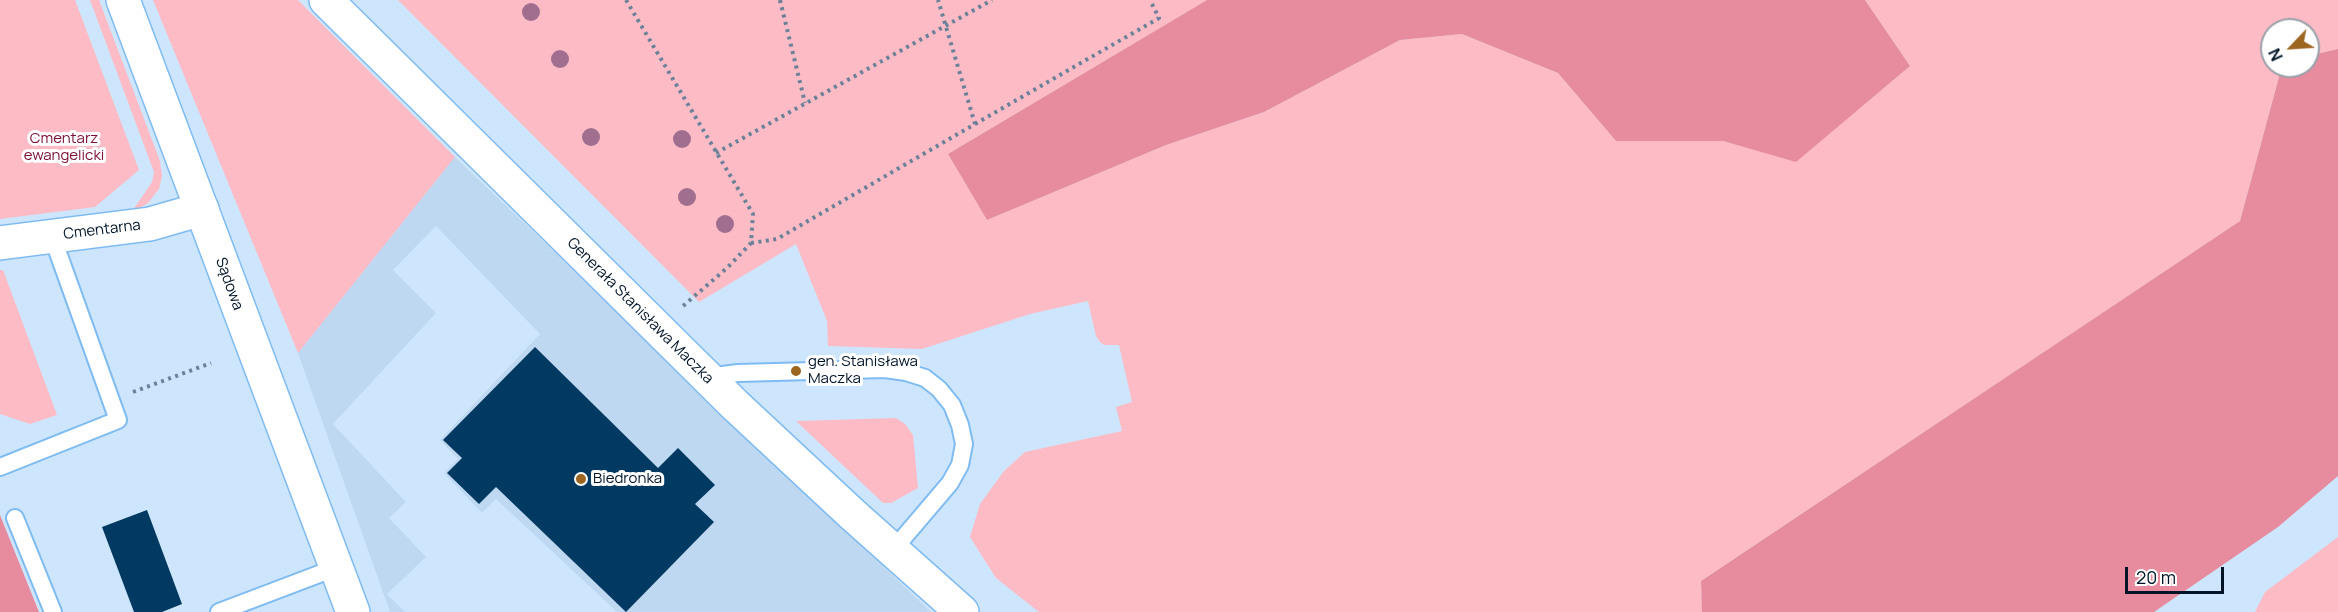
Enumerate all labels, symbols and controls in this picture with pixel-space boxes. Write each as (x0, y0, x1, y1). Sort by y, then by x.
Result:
north arrow (2260, 18, 2320, 78)
text: N (2263, 45, 2288, 65)
park label: Cmentarz ewangelicki (24, 130, 104, 165)
street label: Cmentarna (62, 216, 142, 244)
street label: Generała Stanisława Maczka (563, 234, 717, 388)
street label: Sądowa (211, 255, 247, 313)
place label: gen. Stanisława Maczka (808, 353, 918, 388)
marker: gen. Stanisława Maczka (789, 364, 803, 378)
place label: Biedronka (593, 470, 662, 488)
marker: Biedronka (574, 472, 588, 486)
scale bar (2128, 555, 2227, 593)
text: 20 m (2136, 565, 2176, 589)

